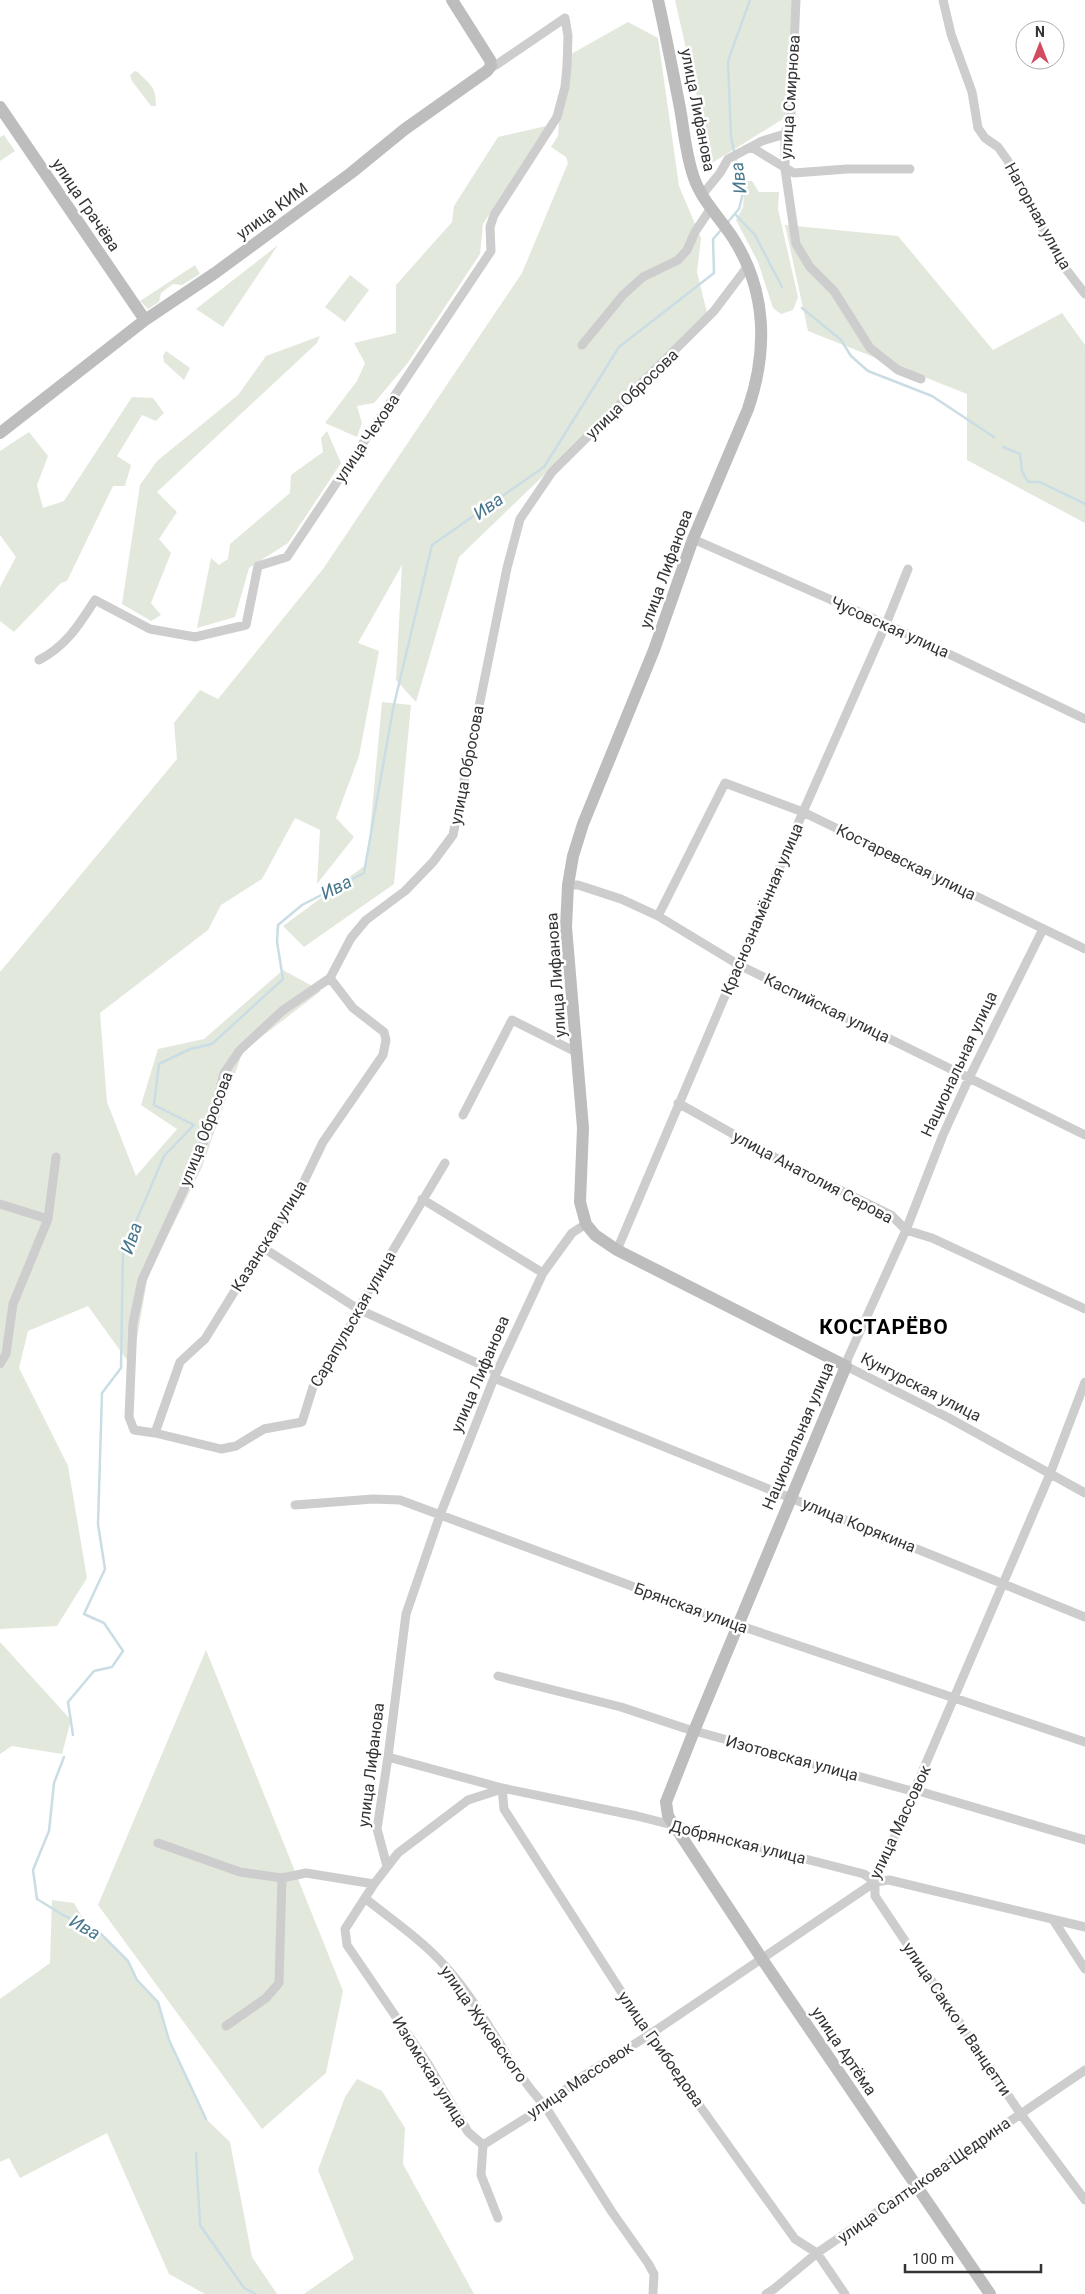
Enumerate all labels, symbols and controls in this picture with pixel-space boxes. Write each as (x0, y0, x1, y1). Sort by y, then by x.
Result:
north arrow (1015, 20, 1065, 70)
text: N (1035, 24, 1045, 40)
street label: улица Смирнова (776, 34, 804, 160)
street label: улица Лифанова (677, 47, 719, 173)
street label: улица Грачёва (48, 155, 124, 255)
street label: Нагорная улица (1001, 159, 1075, 273)
water label: Ива (726, 161, 750, 195)
street label: улица КИМ (233, 179, 311, 243)
street label: улица Обросова (582, 345, 682, 443)
street label: улица Чехова (331, 390, 403, 486)
water label: Ива (469, 488, 507, 524)
street label: улица Лифанова (636, 507, 696, 631)
street label: Чусовская улица (828, 592, 952, 662)
street label: улица Обросова (446, 704, 488, 826)
street label: Краснознамённая улица (717, 820, 807, 998)
street label: Костаревская улица (833, 820, 979, 904)
water label: Ива (317, 870, 355, 904)
street label: улица Лифанова (542, 912, 570, 1038)
street label: Каспийская улица (761, 969, 893, 1047)
street label: Национальная улица (917, 988, 1001, 1140)
street label: улица Обросова (175, 1069, 237, 1189)
street label: улица Анатолия Серова (730, 1127, 896, 1227)
street label: Казанская улица (227, 1177, 311, 1295)
water label: Ива (116, 1219, 146, 1257)
street label: Сарапульская улица (306, 1248, 400, 1390)
street label: улица Лифанова (447, 1313, 513, 1435)
district label: КОСТАРЁВО (819, 1315, 949, 1339)
street label: Кунгурская улица (858, 1348, 984, 1426)
street label: Национальная улица (758, 1359, 838, 1513)
street label: улица Корякина (799, 1494, 919, 1556)
street label: Брянская улица (632, 1579, 750, 1637)
street label: улица Лифанова (354, 1702, 388, 1828)
street label: Изотовская улица (724, 1731, 860, 1785)
street label: улица Массовок (865, 1762, 935, 1882)
street label: Добрянская улица (668, 1816, 808, 1868)
water label: Ива (66, 1910, 104, 1944)
street label: улица Сакко и Ванцетти (899, 1939, 1015, 2099)
street label: улица Жуковского (437, 1962, 531, 2086)
street label: улица Грибоедова (614, 1988, 708, 2110)
street label: улица Артёма (807, 2003, 881, 2099)
street label: Изюмская улица (388, 2013, 472, 2131)
street label: улица Массовок (524, 2037, 637, 2122)
street label: улица Салтыкова-Щедрина (834, 2113, 1014, 2247)
scale bar (905, 2242, 1041, 2274)
text: 100 m (912, 2250, 954, 2268)

